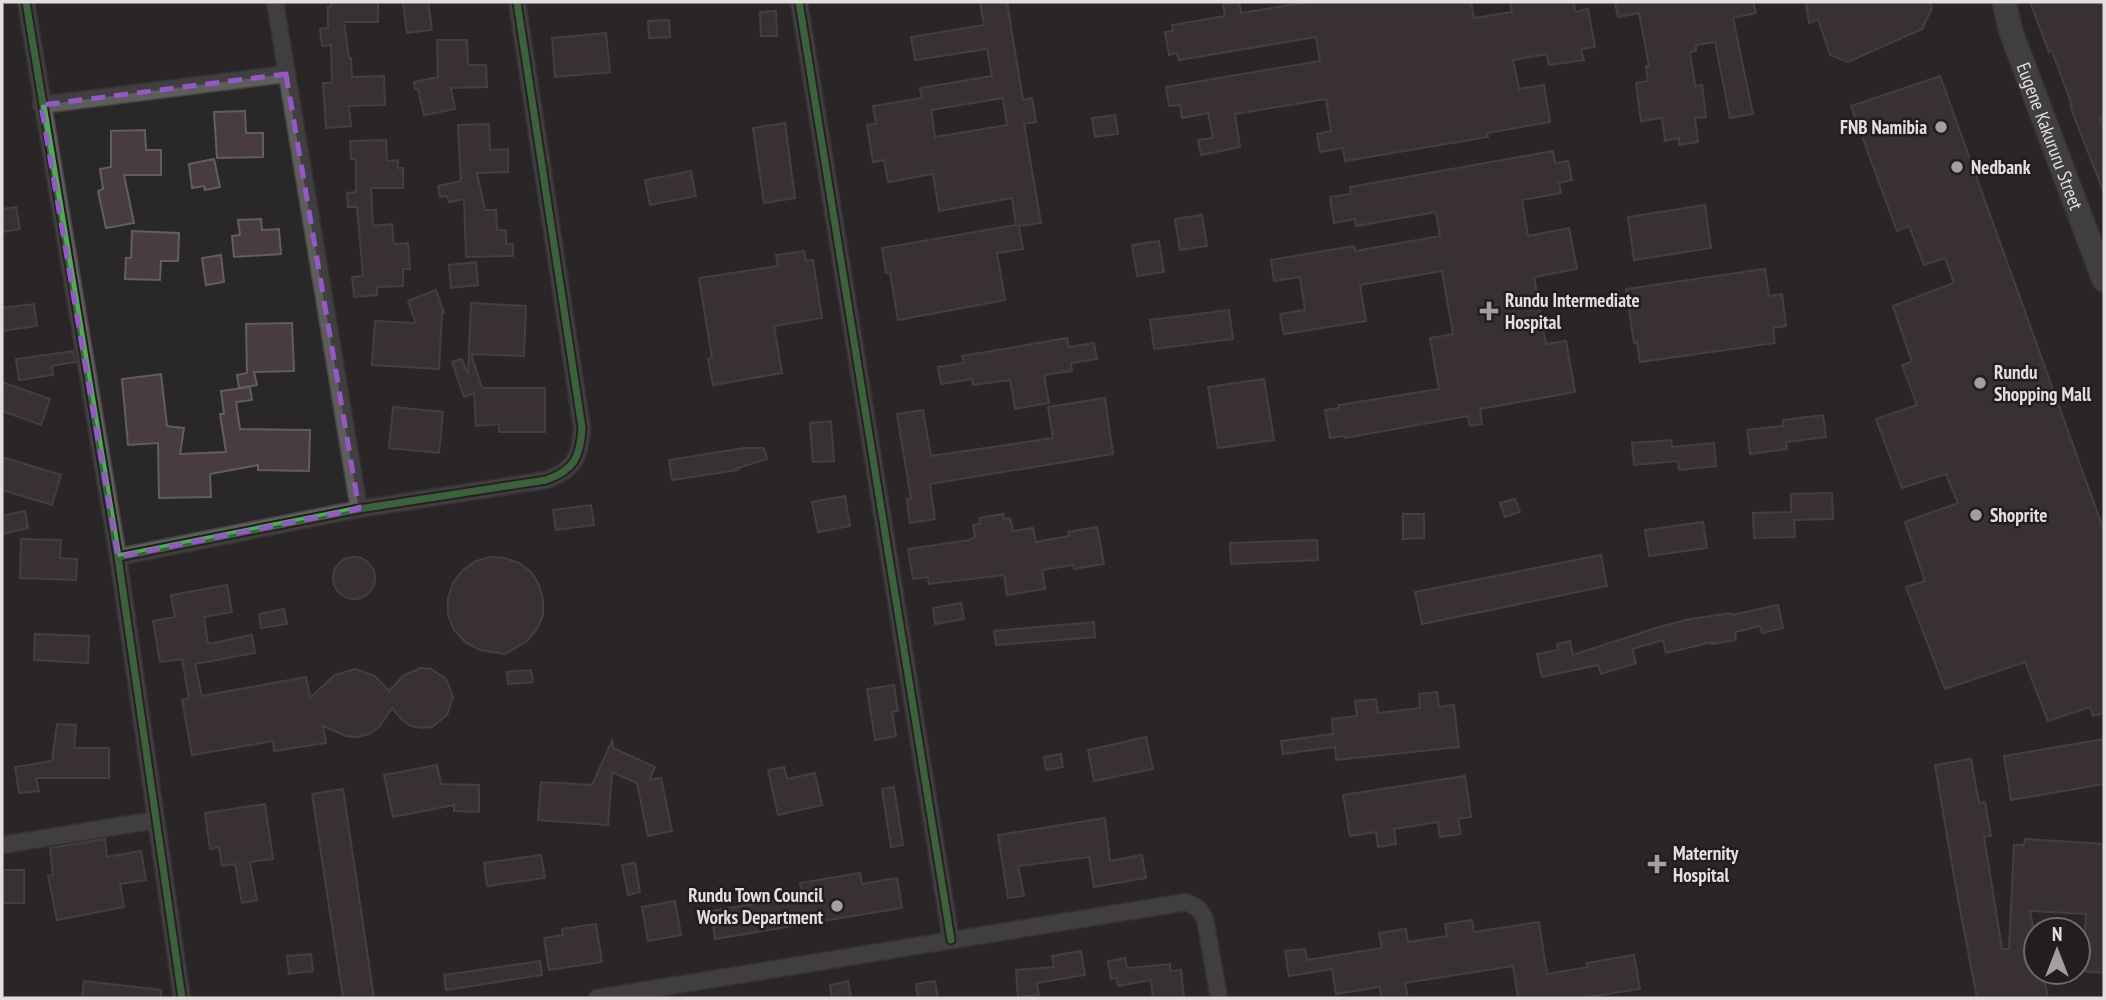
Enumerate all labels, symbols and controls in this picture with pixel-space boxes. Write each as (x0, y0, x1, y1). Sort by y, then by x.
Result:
street label: Eugene Kakururu Street (2012, 59, 2089, 214)
place label: FNB Namibia (1840, 115, 1927, 139)
marker: FNB Namibia (1933, 119, 1949, 135)
place label: Nedbank (1971, 155, 2031, 179)
marker: Nedbank (1949, 159, 1965, 175)
place label: Rundu Intermediate Hospital (1505, 288, 1640, 334)
marker: Rundu Intermediate Hospital (1479, 301, 1499, 321)
place label: Rundu Shopping Mall (1994, 360, 2092, 406)
marker: Rundu Shopping Mall (1972, 375, 1988, 391)
place label: Shoprite (1990, 503, 2047, 527)
marker: Shoprite (1968, 507, 1984, 523)
place label: Maternity Hospital (1673, 841, 1739, 887)
marker: Maternity Hospital (1647, 854, 1667, 874)
place label: Rundu Town Council Works Department (688, 883, 823, 929)
marker: Rundu Town Council Works Department (829, 898, 845, 914)
north arrow (2022, 916, 2092, 986)
text: N (2052, 922, 2062, 946)

